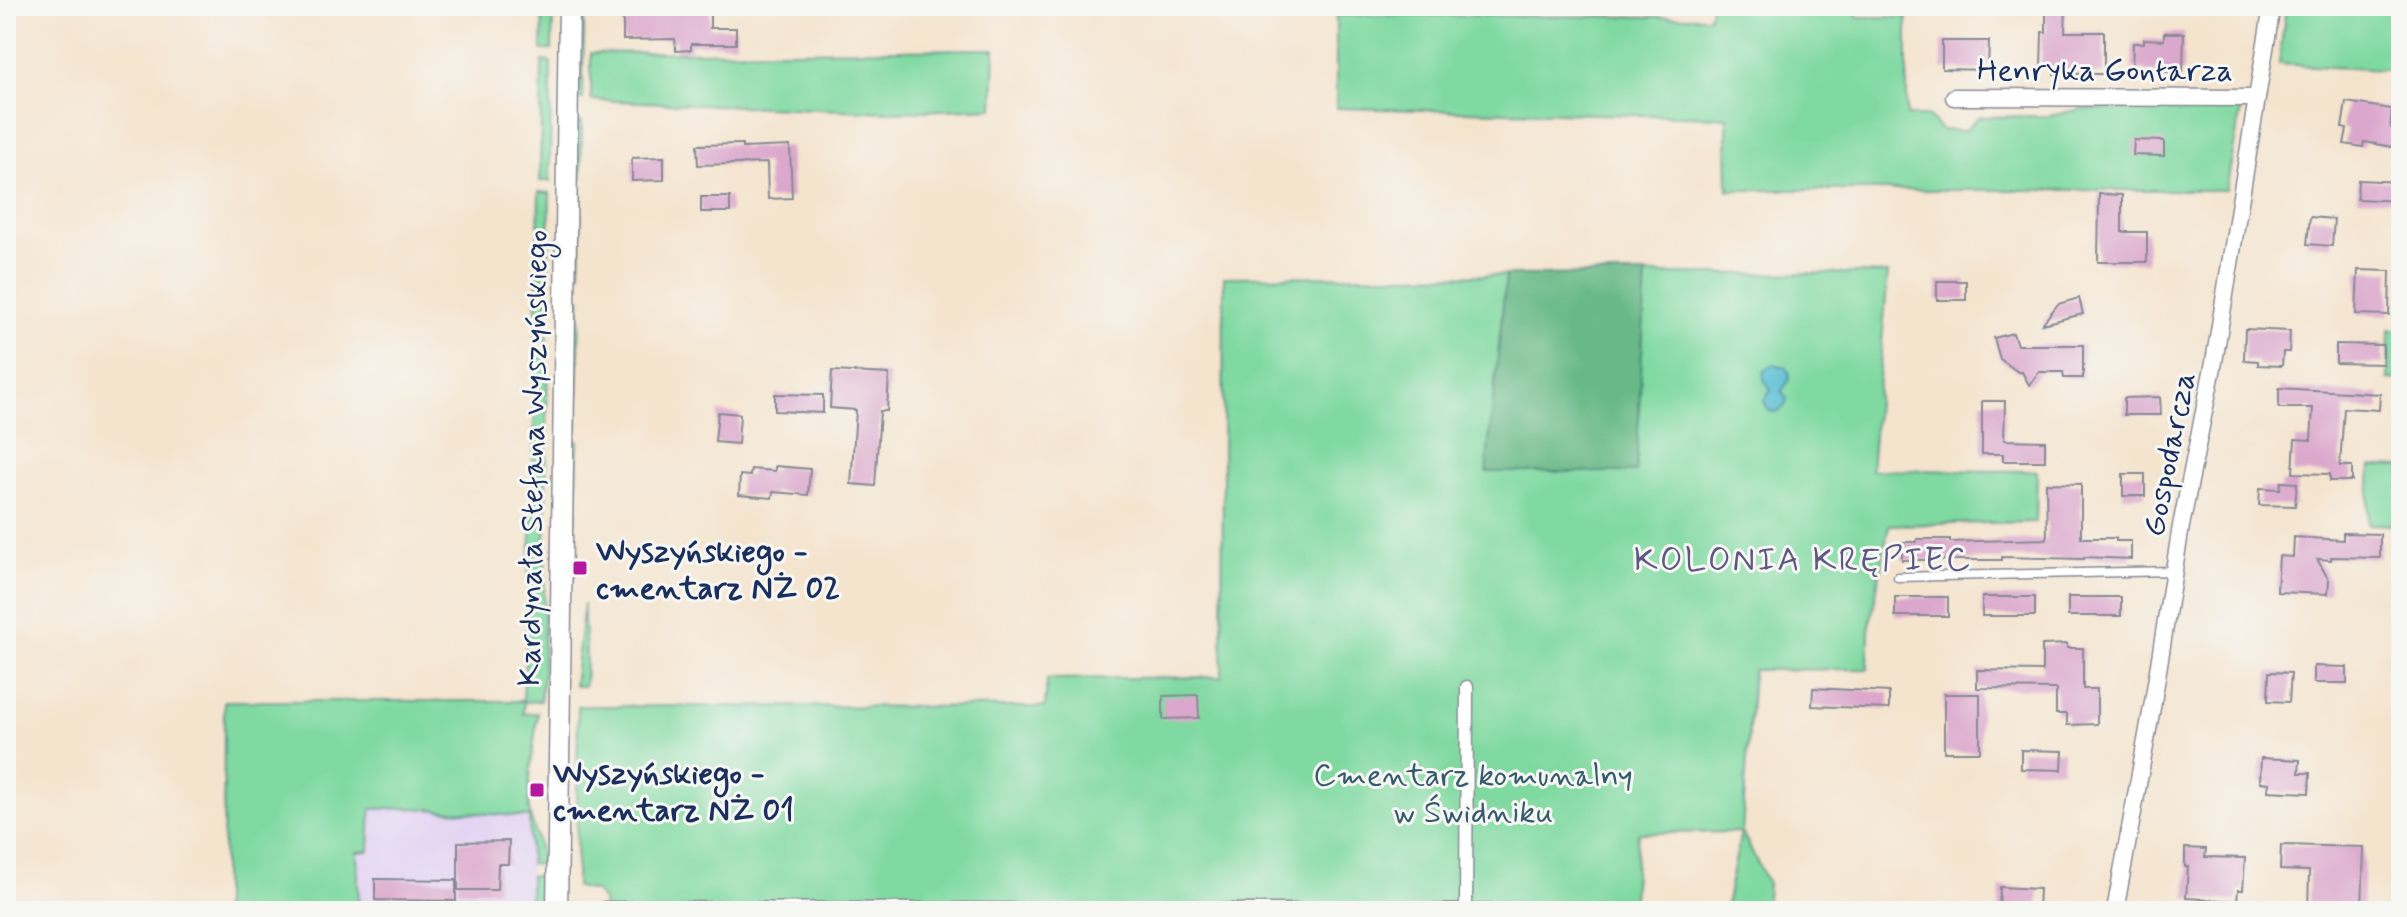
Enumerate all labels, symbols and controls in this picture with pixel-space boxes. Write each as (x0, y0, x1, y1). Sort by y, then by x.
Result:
street label: Henryka Gontarza (1977, 50, 2233, 92)
street label: Kardynała Stefana Wyszyńskiego (509, 229, 561, 687)
street label: Gospodarcza (2133, 369, 2206, 540)
place label: Wyszyńskiego - cmentarz NŻ 02 (596, 531, 840, 610)
district label: KOLONIA KRĘPIEC (1634, 538, 1972, 583)
marker: Wyszyńskiego - cmentarz NŻ 02 (571, 559, 589, 577)
place label: Wyszyńskiego - cmentarz NŻ 01 (553, 753, 794, 832)
park label: Cmentarz komunalny w Świdniku (1313, 755, 1633, 834)
marker: Wyszyńskiego - cmentarz NŻ 01 (528, 781, 546, 799)

